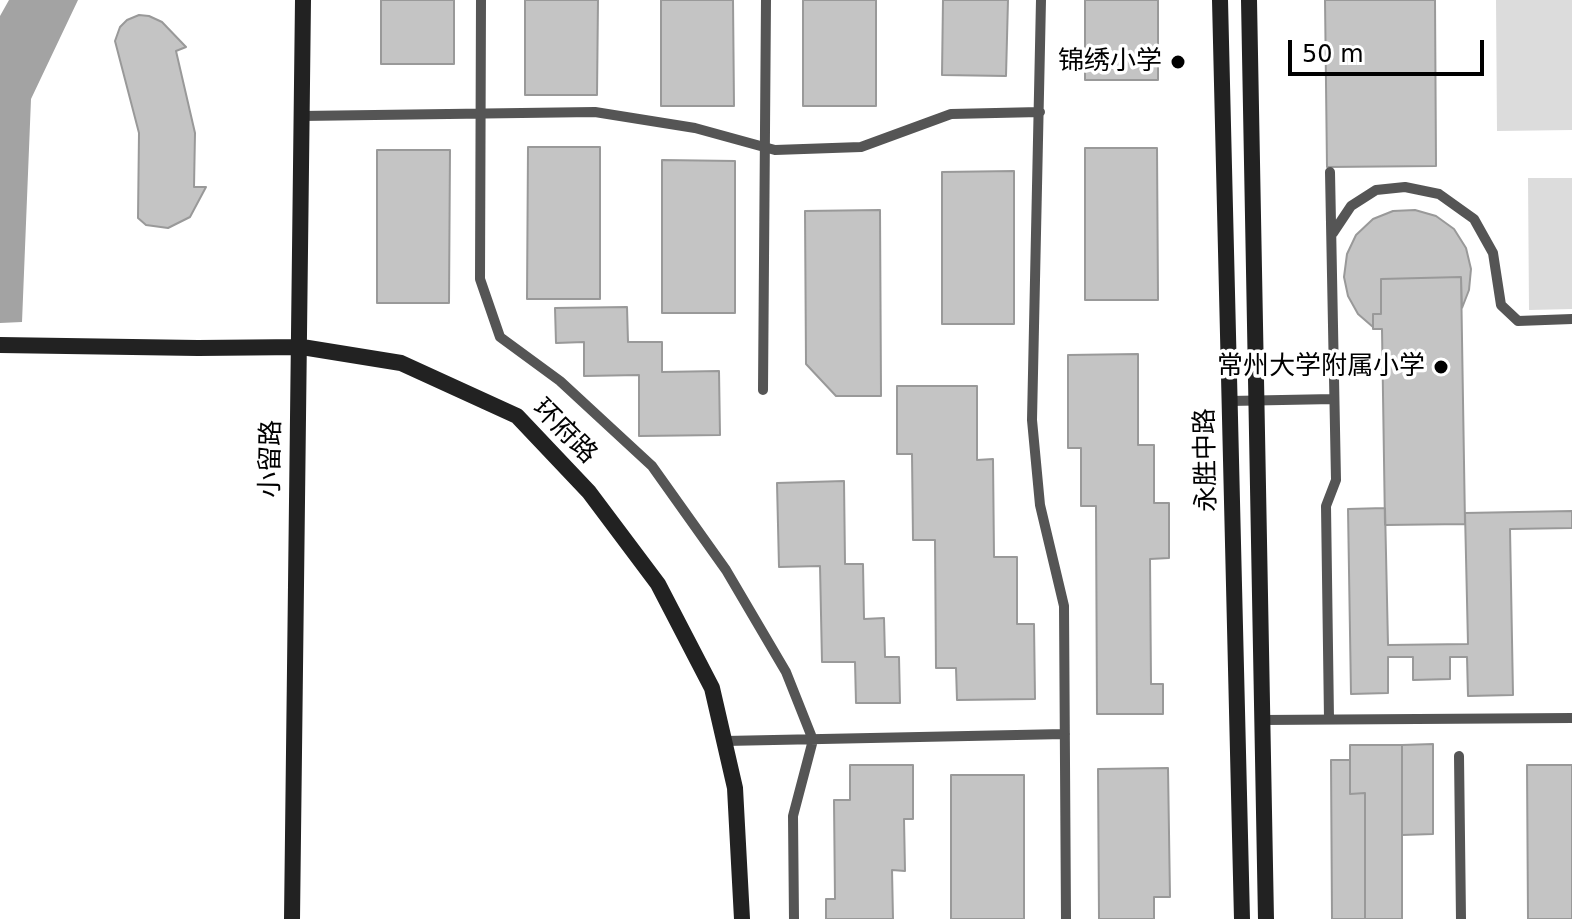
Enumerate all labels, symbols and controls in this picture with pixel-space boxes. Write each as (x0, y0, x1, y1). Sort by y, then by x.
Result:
scale bar (1292, 24, 1488, 74)
text: 50 m (1302, 40, 1364, 68)
place label: 锦绣小学 (1058, 46, 1162, 78)
marker: 锦绣小学 (1169, 53, 1187, 71)
place label: 常州大学附属小学 (1217, 351, 1425, 383)
marker: 常州大学附属小学 (1432, 358, 1450, 376)
street label: 环府路 (525, 393, 603, 471)
street label: 永胜中路 (1190, 408, 1224, 512)
street label: 小留路 (256, 420, 288, 498)

